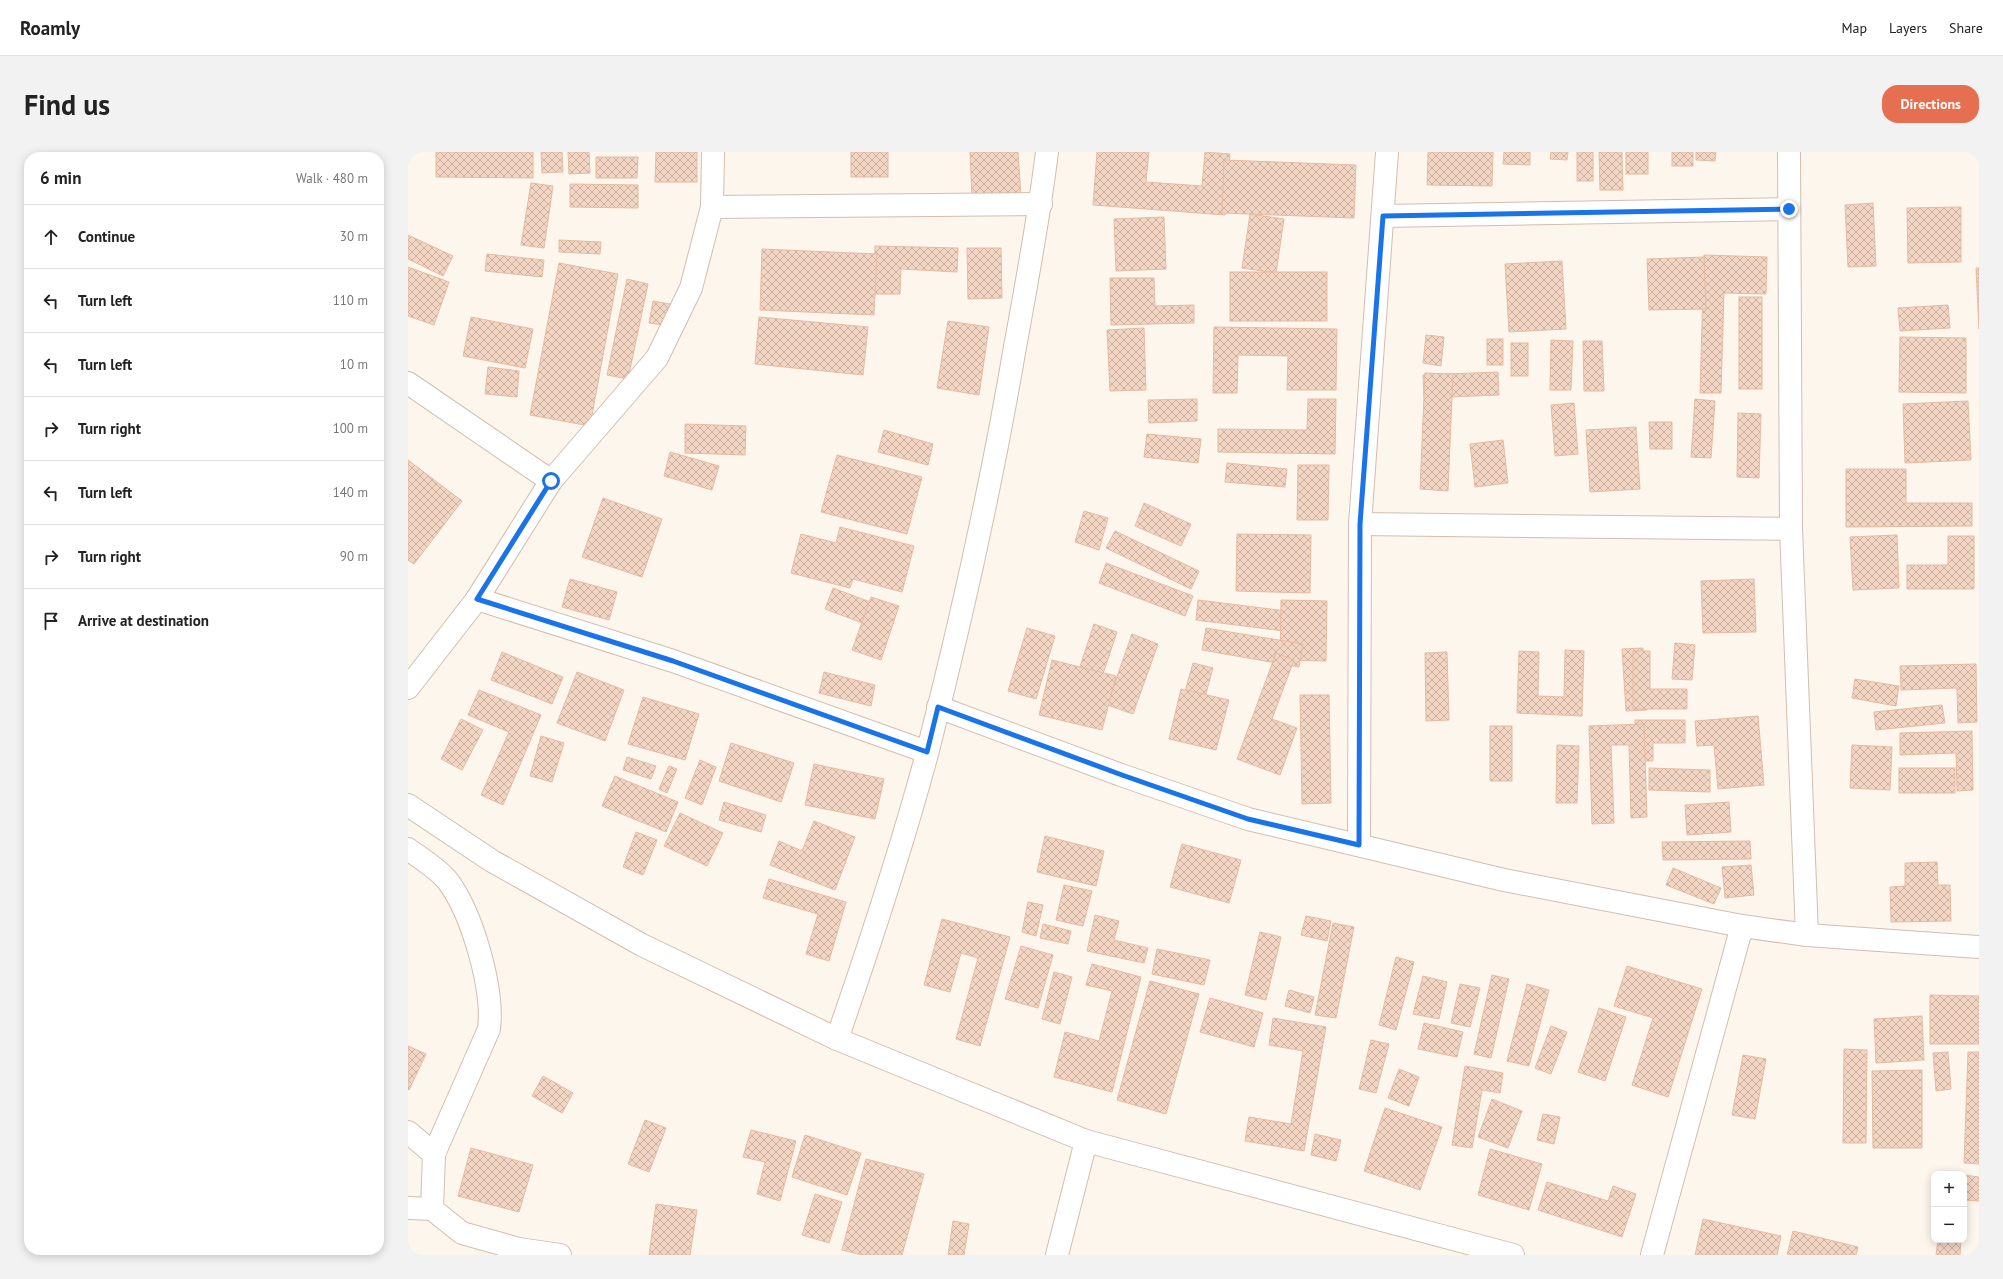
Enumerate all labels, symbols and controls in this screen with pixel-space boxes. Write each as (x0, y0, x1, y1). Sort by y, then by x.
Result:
text: Roamly (20, 16, 80, 40)
text: Map (1841, 19, 1867, 37)
text: Layers (1889, 19, 1927, 37)
text: Share (1949, 19, 1983, 37)
button: Directions (1882, 85, 1979, 123)
text: Find us (24, 86, 110, 123)
text: 6 min (40, 167, 81, 189)
text: Walk · 480 m (296, 170, 368, 187)
route end (1780, 200, 1798, 218)
icon: ahead (40, 226, 62, 248)
text: Continue (78, 227, 135, 246)
text: 30 m (340, 228, 368, 245)
icon: left (40, 290, 62, 312)
text: Turn left (78, 291, 132, 310)
text: 110 m (333, 292, 368, 309)
icon: left (40, 354, 62, 376)
text: Turn left (78, 355, 132, 374)
text: 10 m (340, 356, 368, 373)
icon: right (40, 418, 62, 440)
text: Turn right (78, 419, 141, 438)
text: 100 m (333, 420, 368, 437)
route start (542, 472, 560, 490)
icon: left (40, 482, 62, 504)
text: Turn left (78, 483, 132, 502)
text: 140 m (333, 484, 368, 501)
icon: right (40, 546, 62, 568)
text: Turn right (78, 547, 141, 566)
text: 90 m (340, 548, 368, 565)
icon: arrive (40, 610, 62, 632)
text: Arrive at destination (78, 611, 209, 630)
map controls (1931, 1171, 1967, 1243)
button: + (1931, 1171, 1967, 1207)
button: − (1931, 1207, 1967, 1243)

